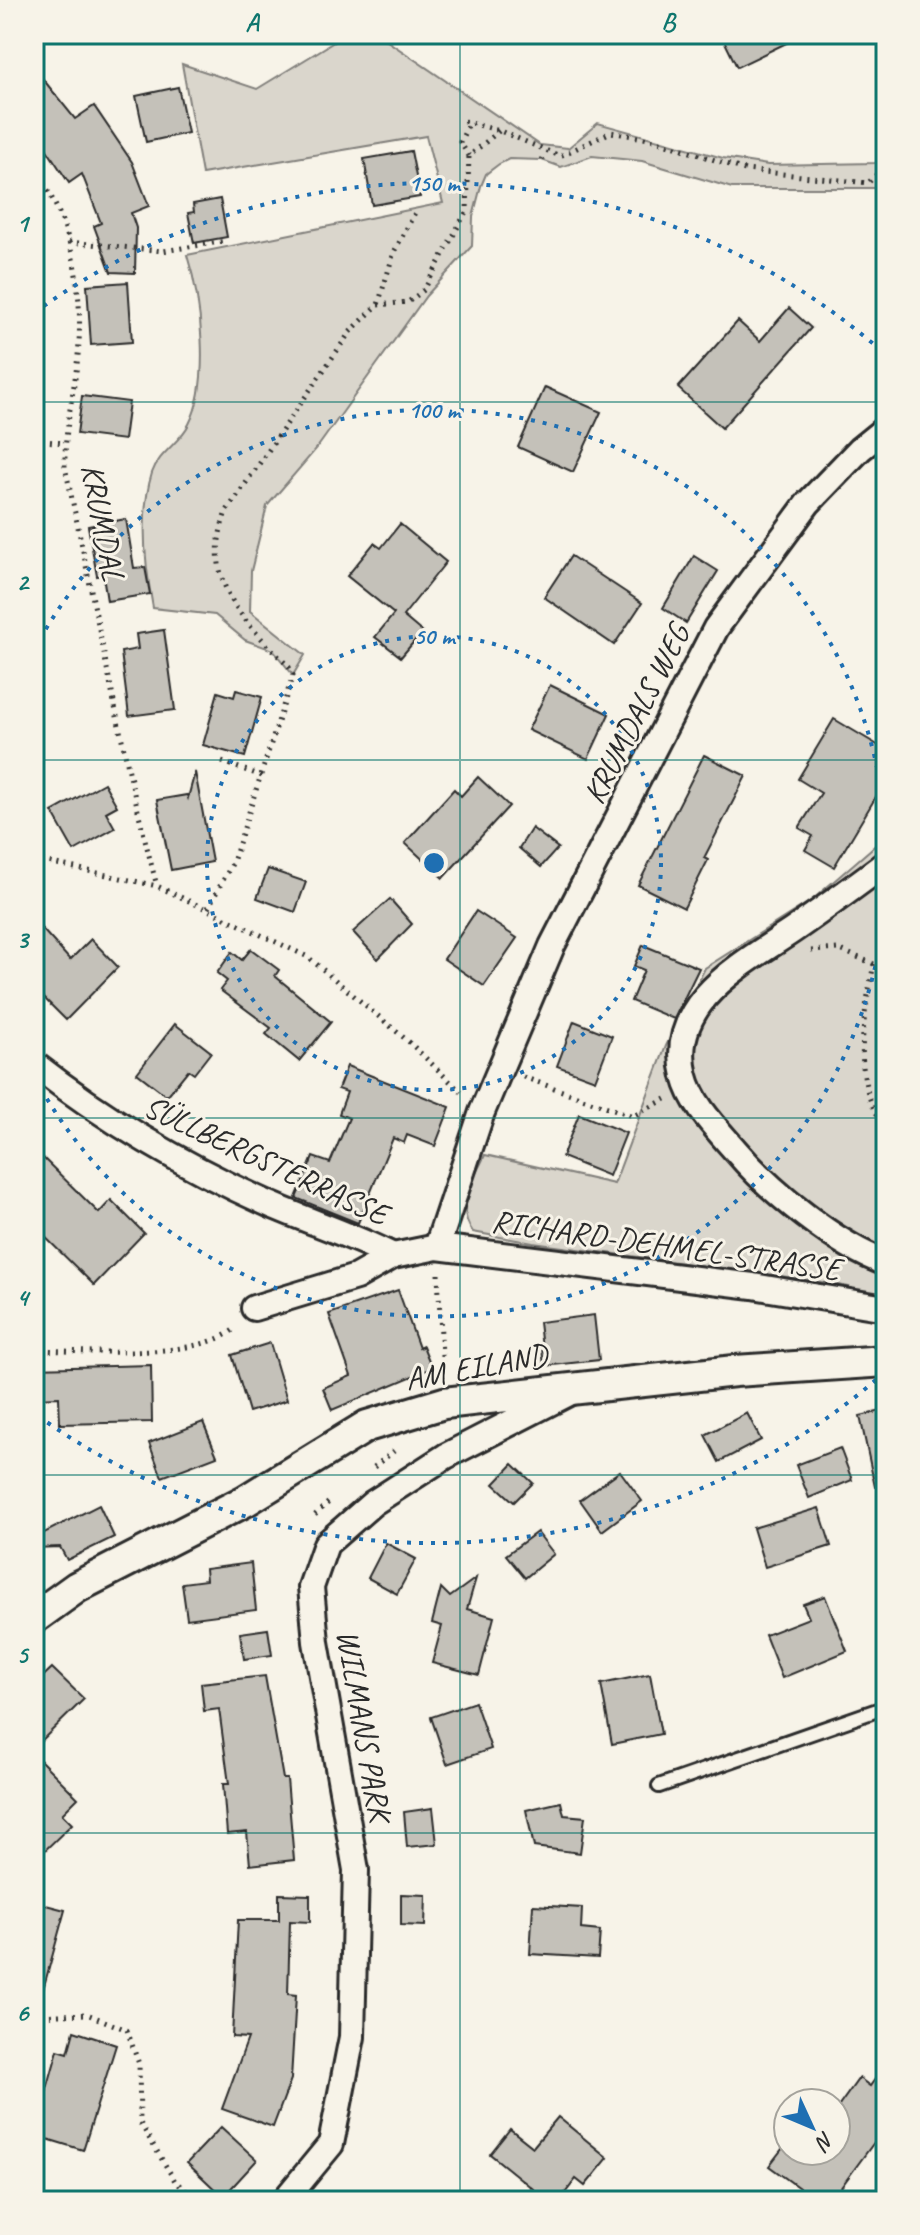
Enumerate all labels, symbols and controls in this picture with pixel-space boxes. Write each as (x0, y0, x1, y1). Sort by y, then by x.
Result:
text: A (245, 6, 260, 39)
text: B (661, 6, 677, 39)
text: 150 m (408, 168, 462, 198)
text: 1 (16, 207, 31, 240)
text: 100 m (408, 395, 462, 425)
street label: KRUMDAL (72, 460, 134, 584)
text: 2 (16, 565, 30, 598)
street label: KRUMDALS WEG (573, 615, 700, 811)
text: 50 m (414, 621, 457, 651)
centre of rings (420, 849, 448, 877)
text: 3 (16, 923, 30, 956)
street label: SÜLLBERGSTERRASSE (138, 1086, 398, 1236)
street label: RICHARD-DEHMEL-STRASSE (489, 1200, 847, 1290)
text: 4 (16, 1281, 31, 1314)
street label: AM EILAND (402, 1334, 553, 1400)
street label: WILMANS PARK (327, 1627, 402, 1829)
text: 5 (16, 1638, 30, 1671)
text: 6 (16, 1996, 30, 2029)
north arrow (772, 2087, 852, 2167)
text: N (809, 2126, 840, 2157)

